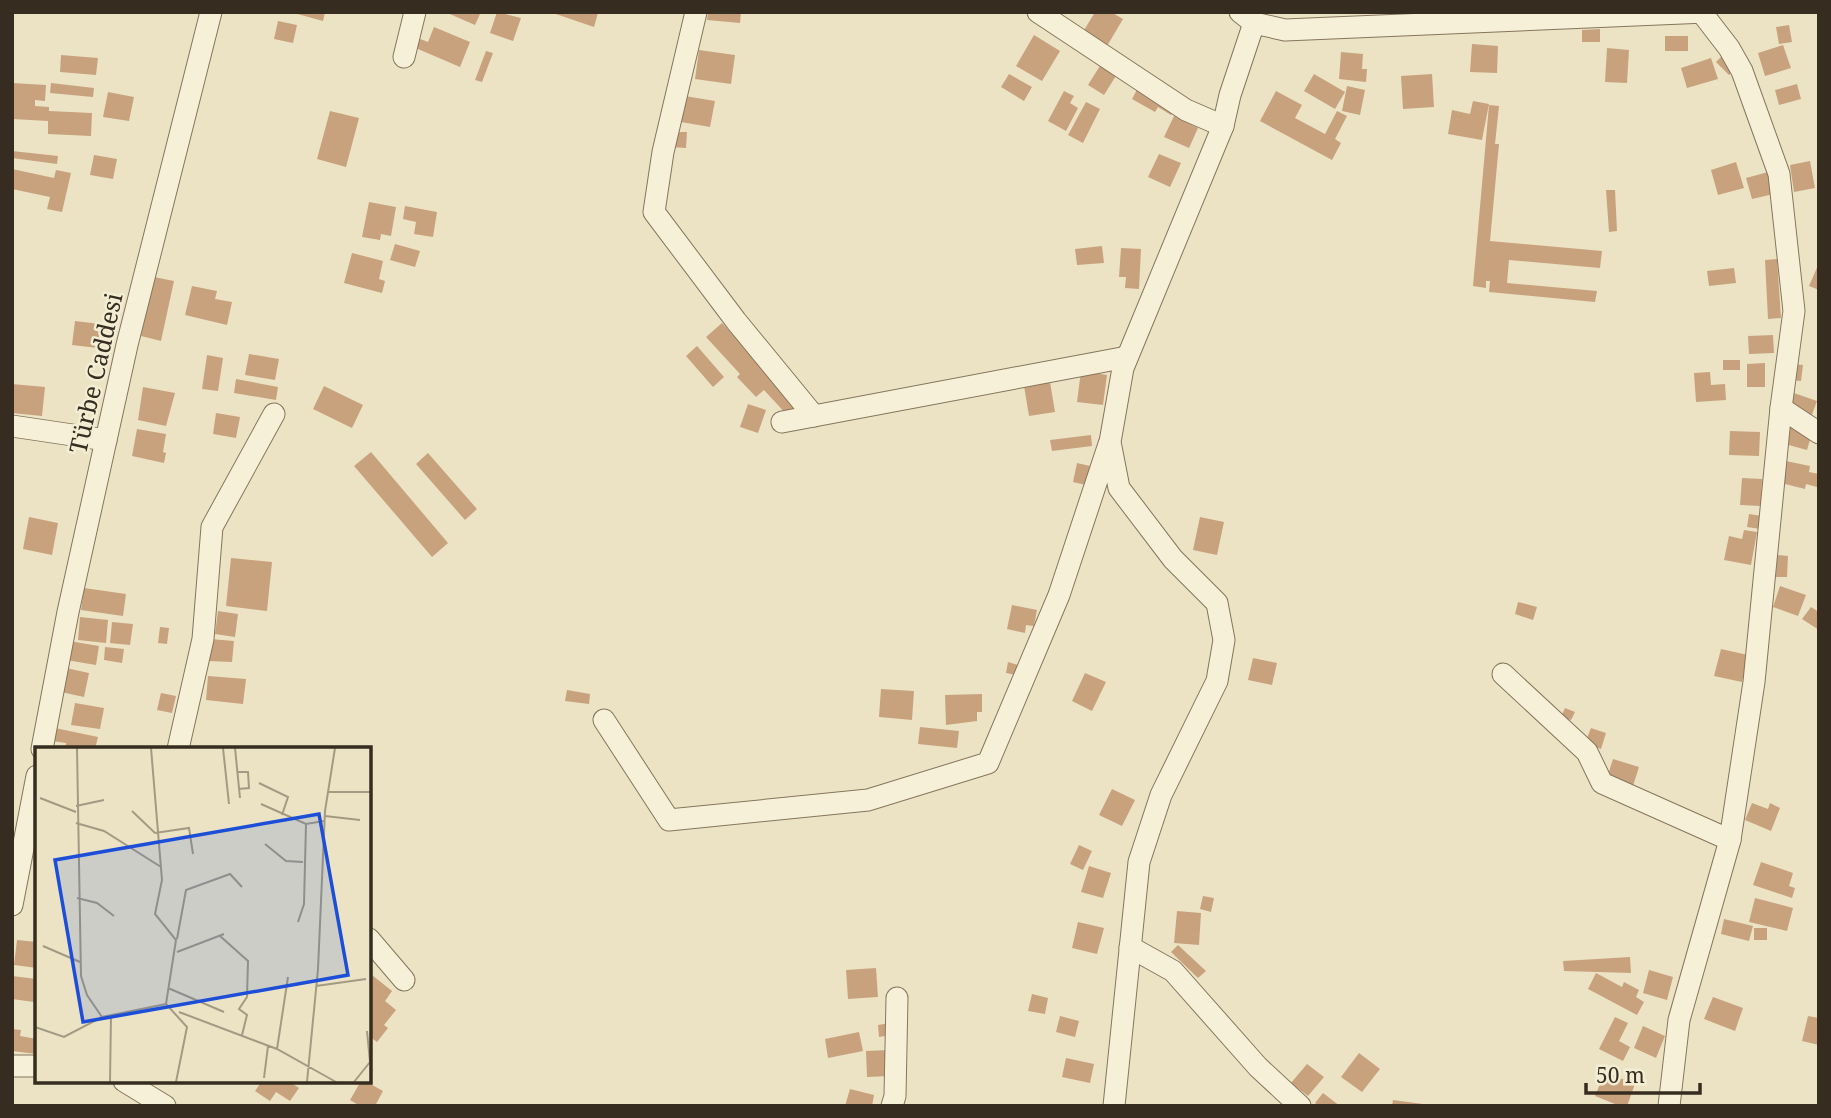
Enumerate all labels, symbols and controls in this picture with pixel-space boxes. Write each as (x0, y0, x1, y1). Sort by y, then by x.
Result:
street label: Türbe Caddesi (60, 289, 130, 457)
inset map (35, 747, 371, 1083)
scale bar (1586, 1052, 1700, 1096)
text: 50 m (1596, 1061, 1645, 1089)

